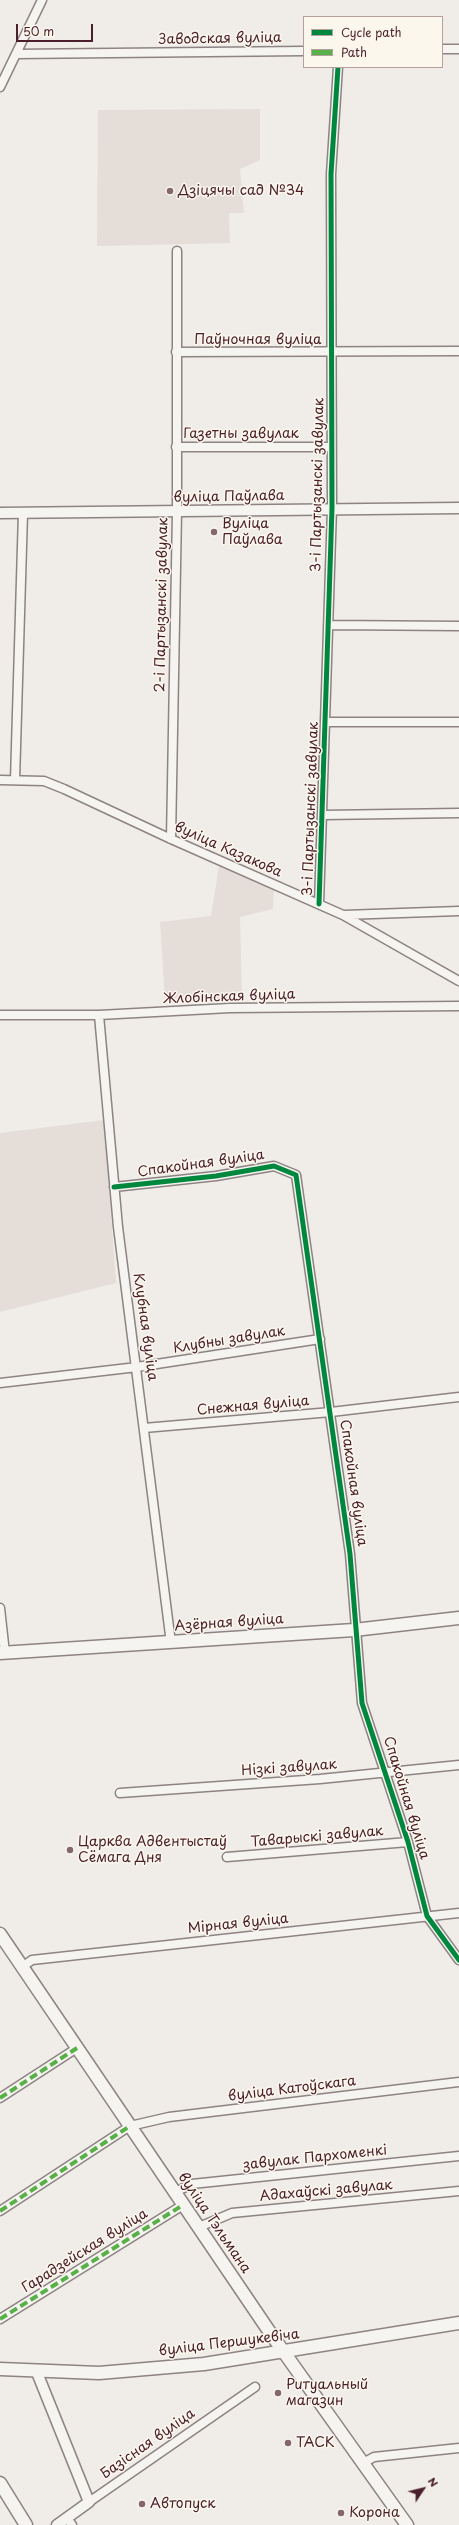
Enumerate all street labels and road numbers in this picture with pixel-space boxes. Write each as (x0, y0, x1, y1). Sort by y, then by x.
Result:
street label: Заводская вуліца (158, 30, 282, 48)
street label: Паўночная вуліца (194, 332, 322, 348)
street label: 3-і Партызанскі завулак (308, 398, 328, 572)
street label: Газетны завулак (183, 426, 299, 442)
street label: вуліца Паўлава (173, 488, 285, 506)
street label: 2-і Партызанскі завулак (152, 517, 172, 693)
street label: 3-і Партызанскі завулак (300, 722, 322, 896)
street label: вуліца Казакова (172, 819, 284, 881)
street label: Жлобінская вуліца (162, 986, 296, 1008)
street label: Спакойная вуліца (137, 1147, 265, 1181)
street label: Клубная вуліца (129, 1272, 161, 1382)
street label: Клубны завулак (172, 1323, 286, 1357)
street label: Снежная вуліца (196, 1393, 310, 1419)
street label: Спакойная вуліца (336, 1419, 370, 1547)
street label: Азёрная вуліца (174, 1611, 284, 1635)
street label: Спакойная вуліца (379, 1734, 433, 1862)
street label: Нізкі завулак (241, 1756, 337, 1780)
street label: Таварыскі завулак (250, 1823, 384, 1851)
street label: Мірная вуліца (187, 1910, 289, 1938)
street label: вуліца Катоўскага (227, 2073, 357, 2105)
street label: завулак Пархоменкі (242, 2142, 388, 2174)
street label: вуліца Тэльмана (174, 2169, 254, 2277)
street label: Адахаўскі завулак (259, 2177, 393, 2205)
street label: Гарадзейская вуліца (19, 2205, 151, 2297)
street label: вуліца Першукевіча (158, 2326, 300, 2360)
street label: Базісная вуліца (98, 2405, 198, 2483)

